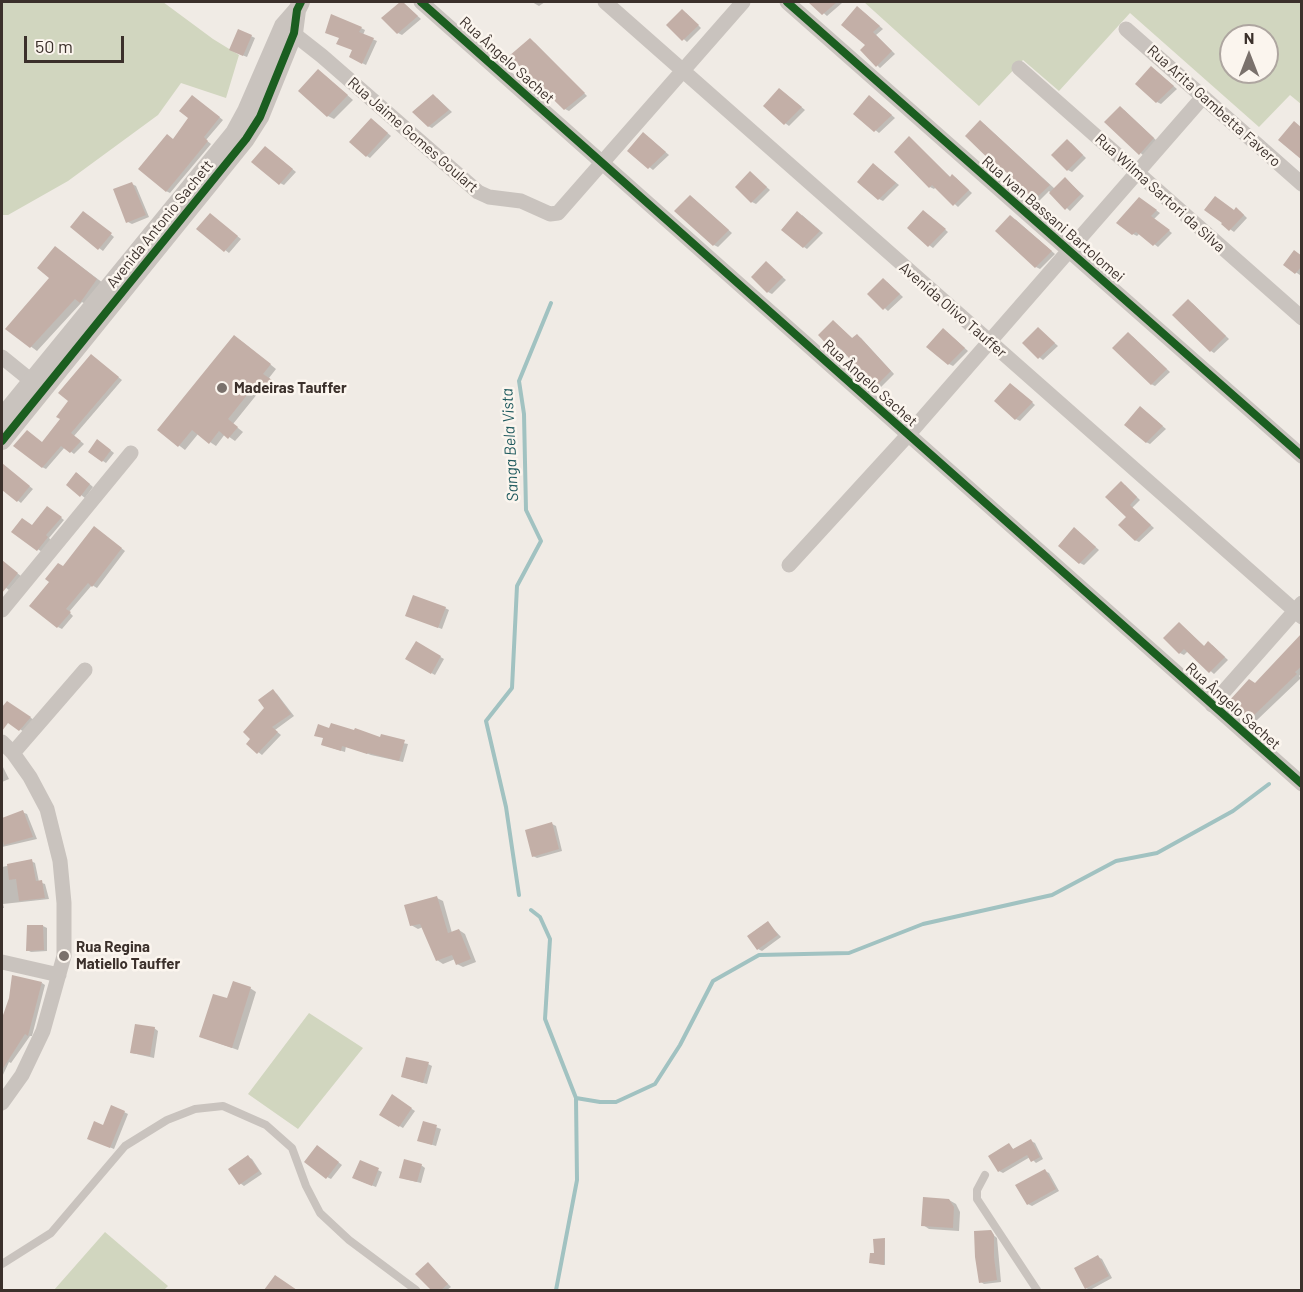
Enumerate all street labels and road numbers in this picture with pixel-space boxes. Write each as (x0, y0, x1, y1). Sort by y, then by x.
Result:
street label: Rua Ângelo Sachet (456, 13, 558, 107)
street label: Rua Arita Gambetta Favero (1144, 41, 1284, 171)
street label: Rua Jaime Gomes Goulart (344, 74, 482, 196)
street label: Rua Wilma Sartori da Silva (1091, 130, 1229, 256)
street label: Rua Ivan Bassani Bartolomei (978, 152, 1128, 286)
street label: Avenida Antonio Sachett (103, 157, 217, 291)
street label: Avenida Olivo Tauffer (896, 258, 1010, 362)
street label: Rua Ângelo Sachet (819, 336, 921, 430)
street label: Rua Ângelo Sachet (1182, 659, 1284, 753)

